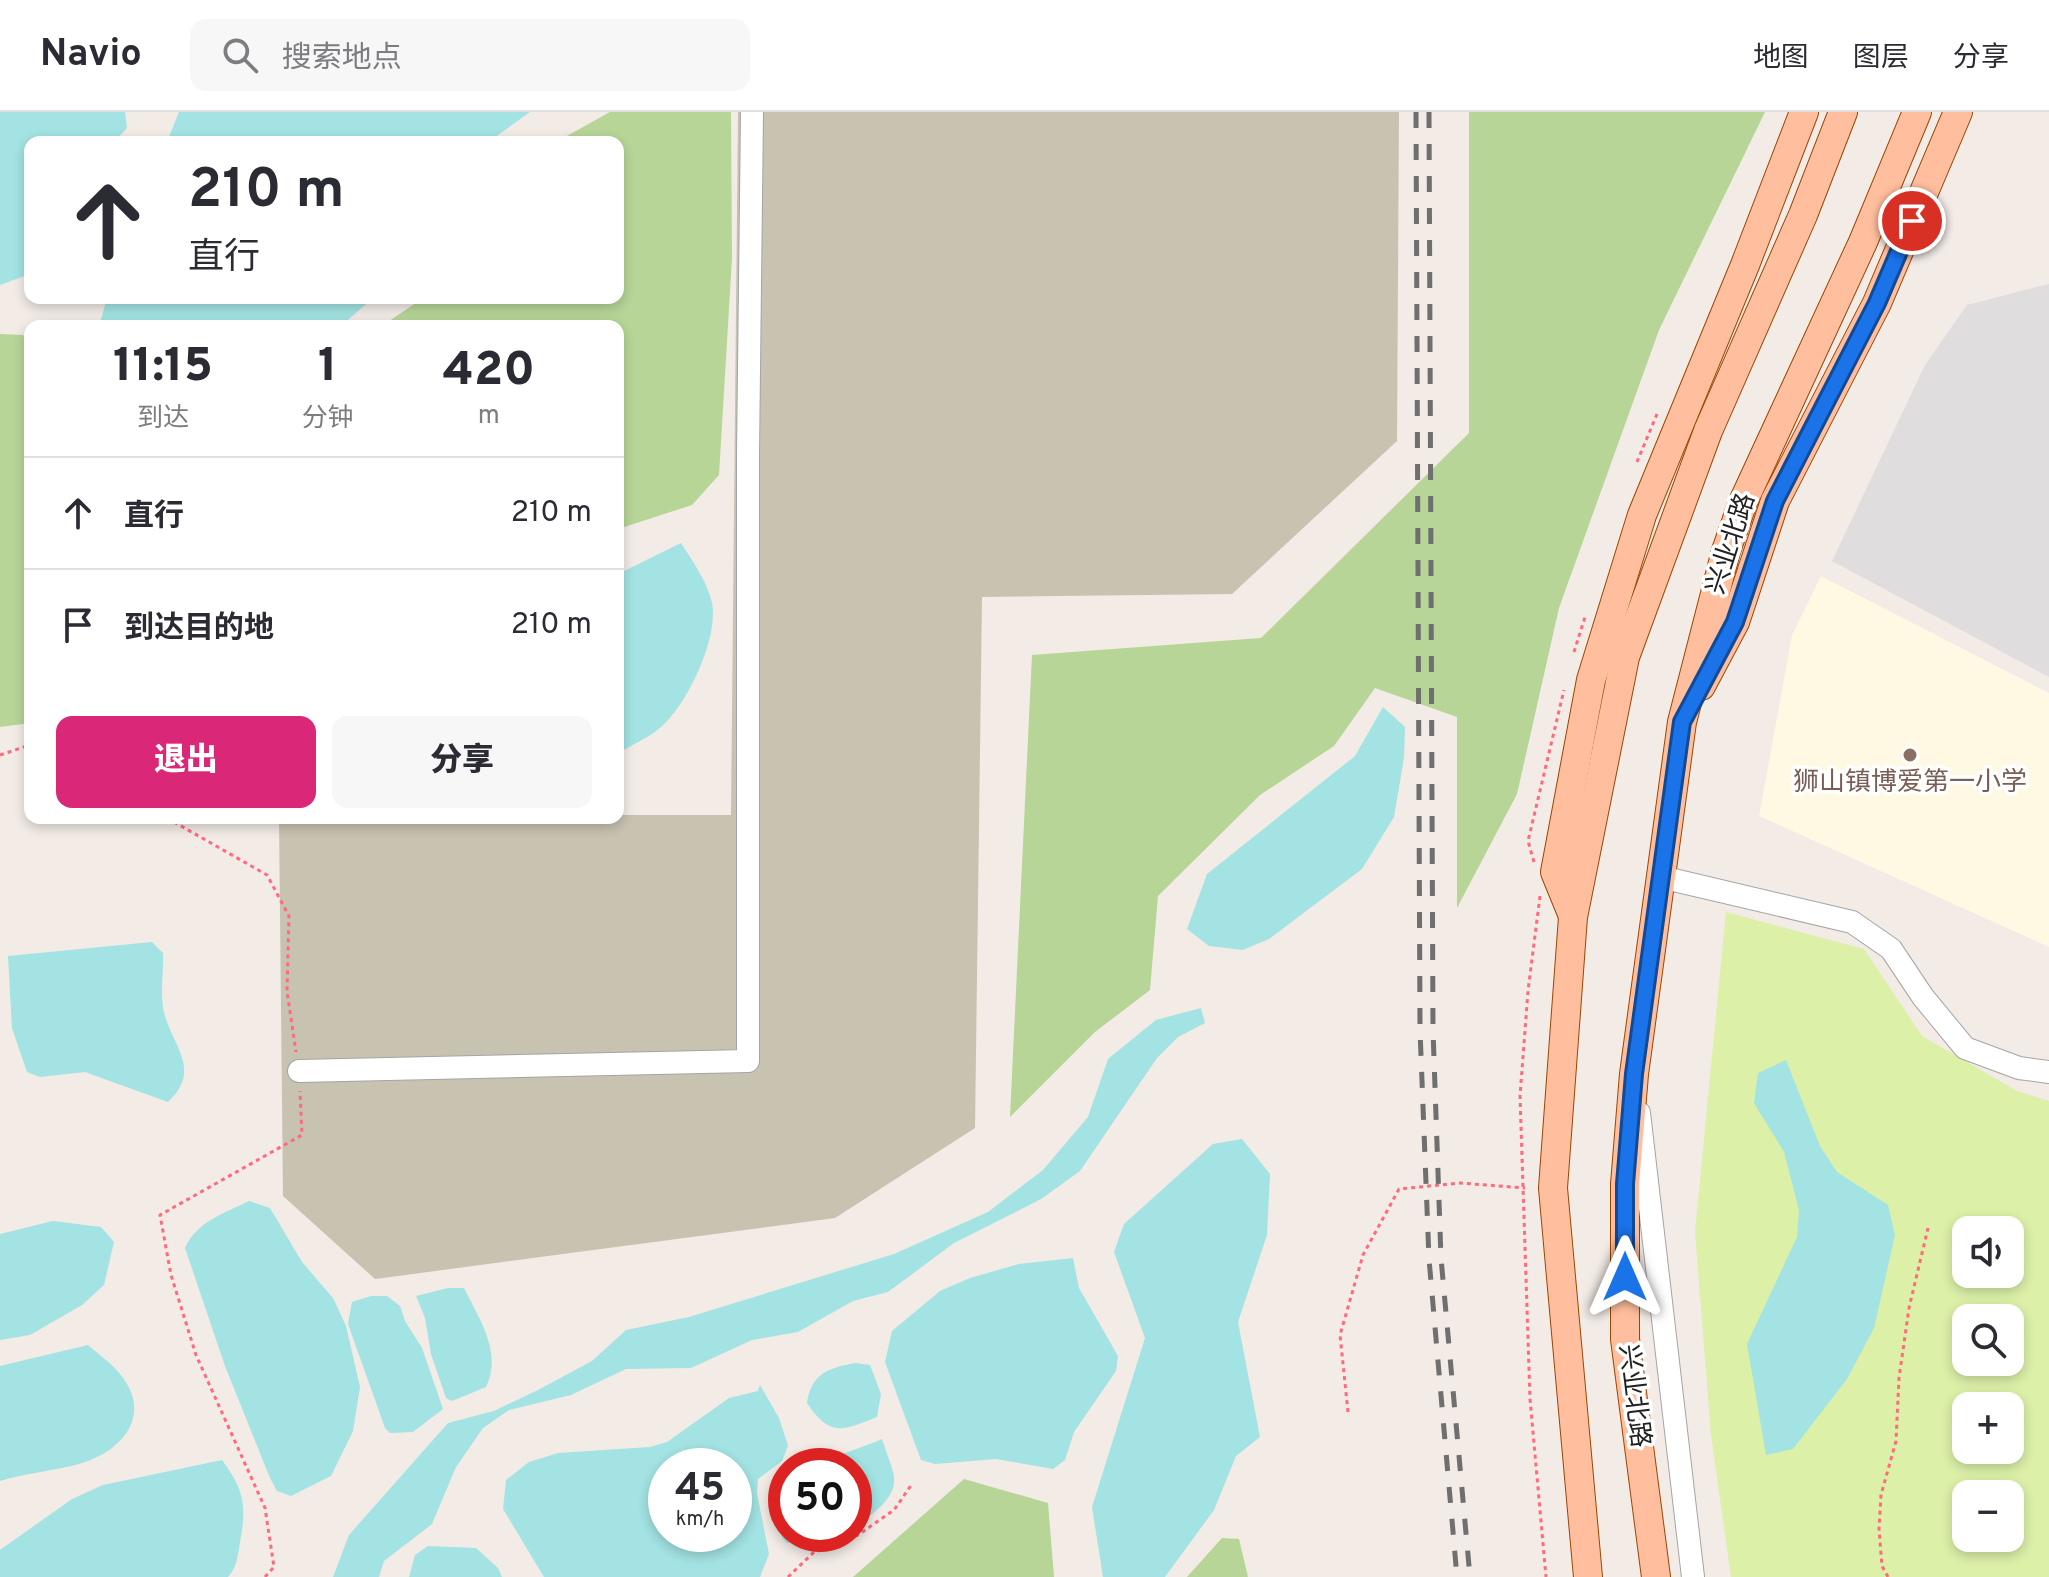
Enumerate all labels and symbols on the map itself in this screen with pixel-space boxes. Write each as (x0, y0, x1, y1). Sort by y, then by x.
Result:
pin (1878, 187, 1946, 255)
street label: 兴业北路 (1700, 489, 1764, 599)
marker: 狮山镇博爱第一小学 (1901, 746, 1919, 764)
place label: 狮山镇博爱第一小学 (1793, 767, 2027, 800)
position arrow (1583, 1235, 1667, 1319)
street label: 兴业北路 (1610, 1342, 1656, 1450)
speed limit sign: 50 (768, 1448, 872, 1552)

